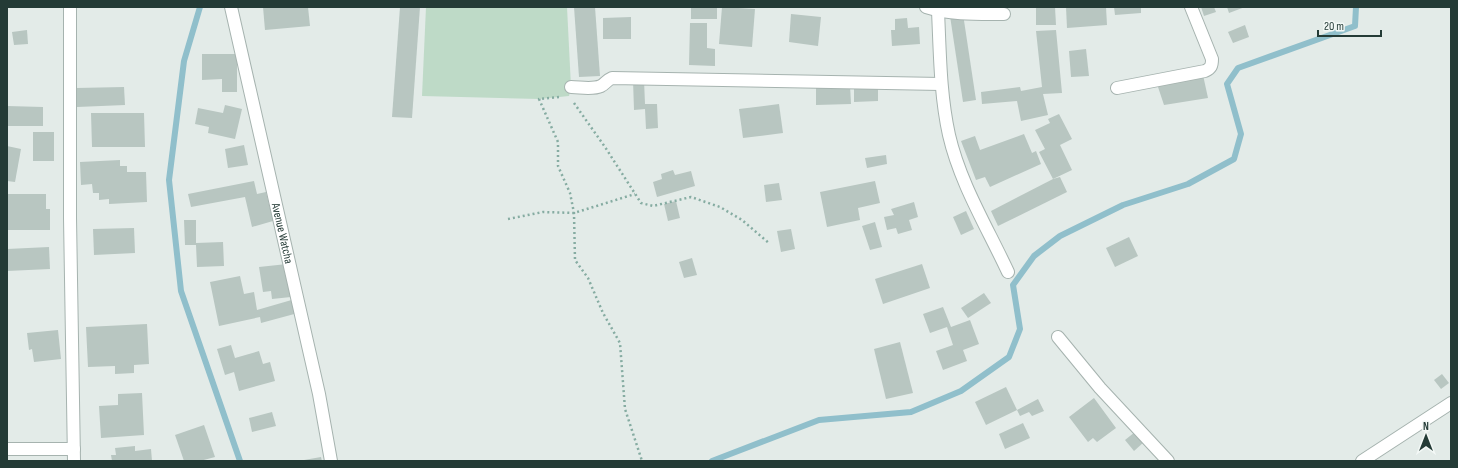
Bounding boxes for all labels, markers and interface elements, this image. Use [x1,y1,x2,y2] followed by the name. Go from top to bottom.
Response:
[1318,12,1381,38] scale bar
[1324,19,1344,34] text: 20 m
[268,201,296,265] street label: Avenue Watcha
[1406,416,1446,456] north arrow
[1423,420,1429,433] text: N

